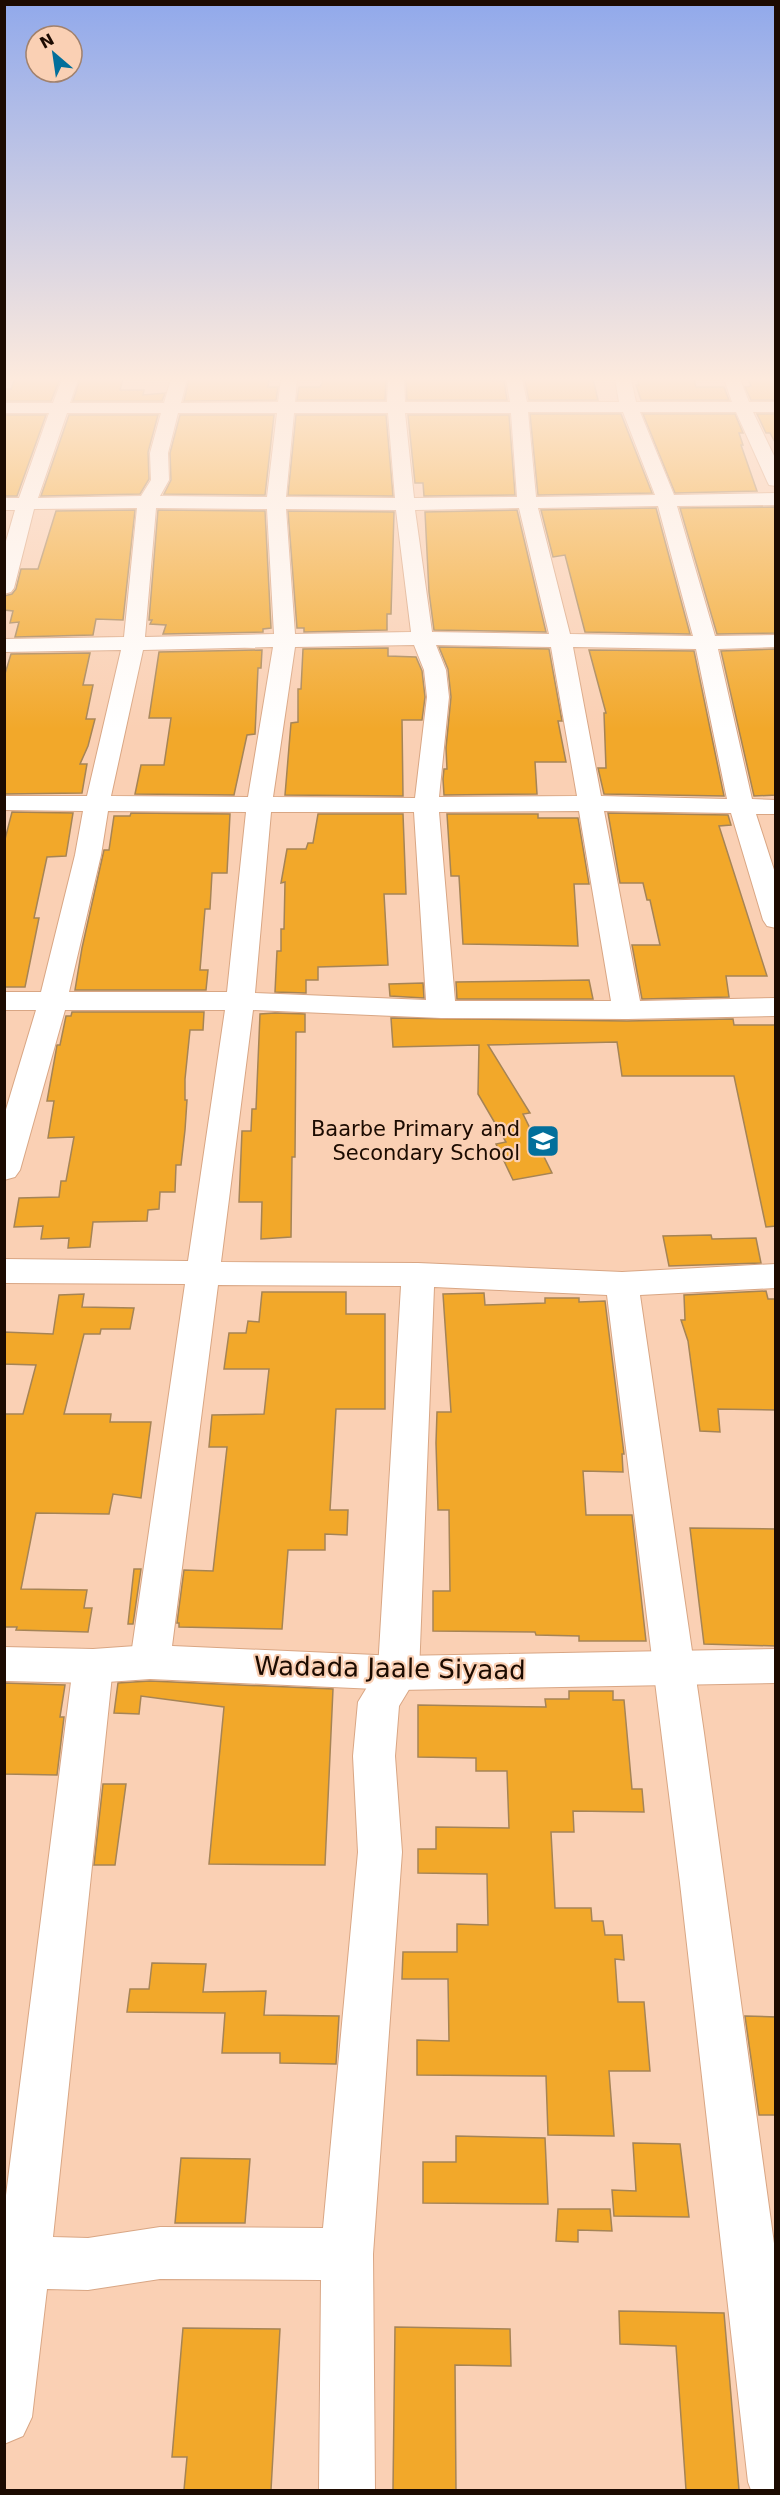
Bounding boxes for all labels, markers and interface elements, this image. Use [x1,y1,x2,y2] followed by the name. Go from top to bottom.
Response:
[24,24,84,84] north arrow
[37,30,57,53] text: N
[311,1117,520,1165] place label: Baarbe Primary and Secondary School
[525,1123,561,1159] school or university icon: Baarbe Primary and Secondary School
[254,1651,526,1685] street label: Wadada Jaale Siyaad

